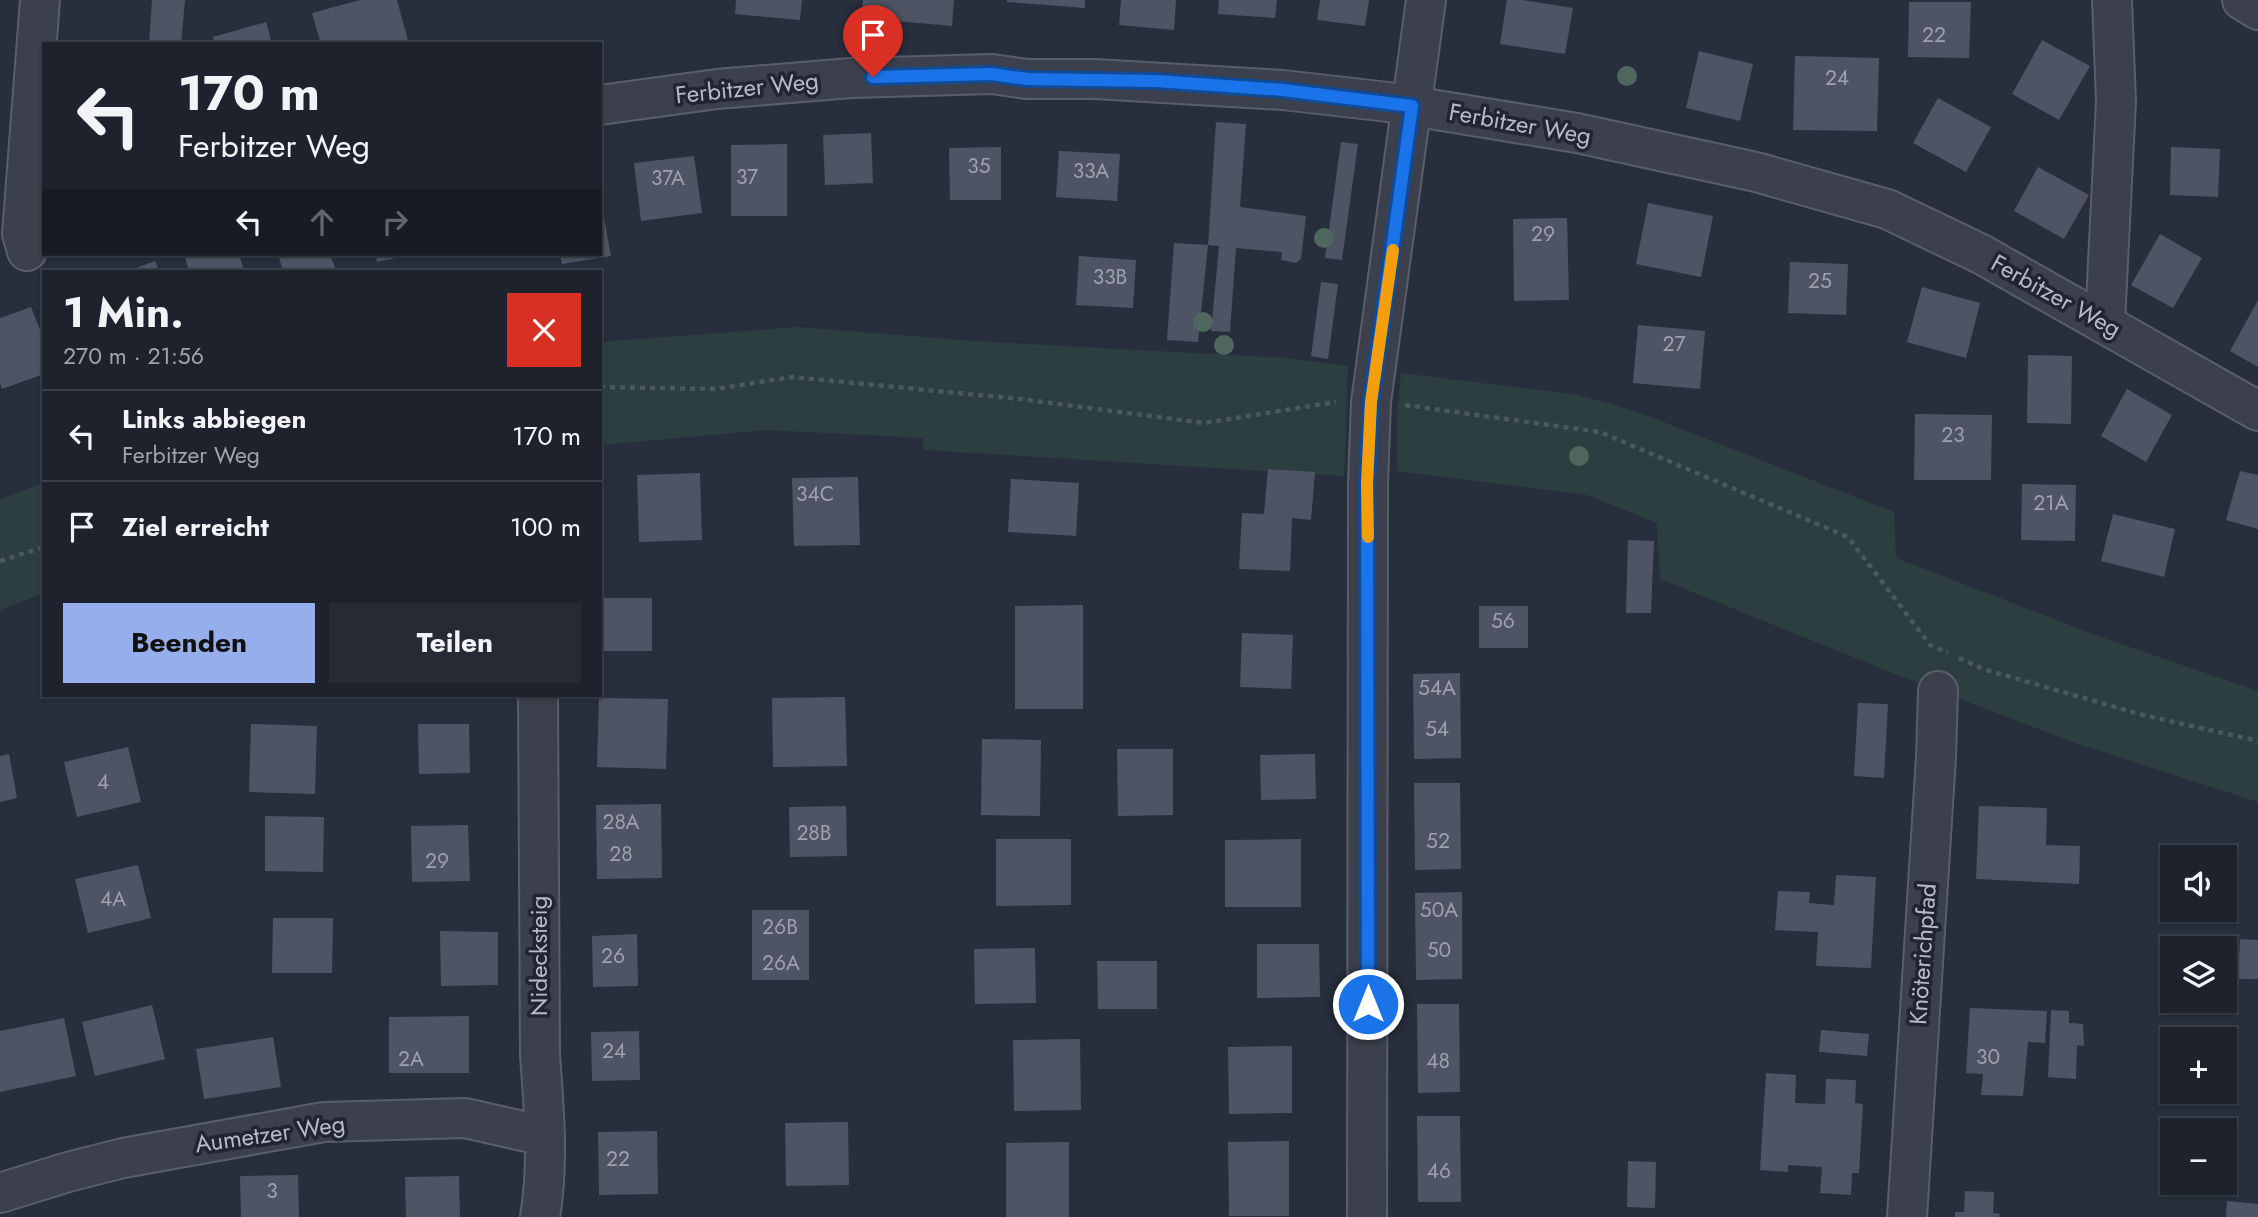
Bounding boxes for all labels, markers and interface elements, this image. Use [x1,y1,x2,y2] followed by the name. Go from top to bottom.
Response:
[843,5,903,77] pin
[854,16,892,54] icon: arrive
[1922,20,1946,50] house number: 22
[178,58,320,128] text: 170 m
[674,63,820,112] street label: Ferbitzer Weg
[1825,63,1849,93] house number: 24
[63,70,154,161] icon: left
[1446,94,1594,153] street label: Ferbitzer Weg
[178,123,370,169] text: Ferbitzer Weg
[967,151,991,181] house number: 35
[1073,156,1109,186] house number: 33A
[736,162,758,192] house number: 37
[651,163,685,193] house number: 37A
[230,203,268,241] icon: left
[303,203,341,241] icon: ahead
[376,203,414,241] icon: right
[1531,219,1555,249] house number: 29
[1985,245,2128,346] street label: Ferbitzer Weg
[1093,262,1127,292] house number: 33B
[1808,266,1832,296] house number: 25
[63,282,184,343] text: 1 Min.
[507,293,581,367] button: close
[1663,329,1685,359] house number: 27
[63,339,204,373] text: 270 m · 21:56
[122,400,306,438] text: Links abbiegen
[63,417,101,455] icon: left
[512,417,581,455] text: 170 m
[1941,420,1965,450] house number: 23
[122,438,260,472] text: Ferbitzer Weg
[796,479,834,509] house number: 34C
[2033,488,2069,518] house number: 21A
[63,508,101,546] icon: arrive
[122,508,269,546] text: Ziel erreicht
[510,508,581,546] text: 100 m
[63,603,315,683] button: Beenden
[329,603,581,683] button: Teilen
[1491,606,1515,636] house number: 56
[1418,673,1456,703] house number: 54A
[1425,714,1449,744] house number: 54
[97,767,109,797] house number: 4
[603,807,640,837] house number: 28A
[796,818,832,848] house number: 28B
[1426,826,1450,856] house number: 52
[609,839,633,869] house number: 28
[2160,845,2237,1195] map controls
[2160,845,2237,922] button: sound
[425,846,449,876] house number: 29
[1900,882,1945,1026] street label: Knöterichpfad
[100,884,126,914] house number: 4A
[1420,895,1458,925] house number: 50A
[521,896,556,1016] street label: Nidecksteig
[762,912,798,942] house number: 26B
[1427,935,1451,965] house number: 50
[2160,936,2237,1013] button: layers
[601,941,625,971] house number: 26
[762,948,800,978] house number: 26A
[1331,967,1405,1041] position arrow
[2160,1027,2237,1104] button: +
[602,1036,626,1066] house number: 24
[1976,1042,2000,1072] house number: 30
[398,1044,424,1074] house number: 2A
[1426,1046,1450,1076] house number: 48
[193,1106,347,1161] street label: Aumetzer Weg
[2160,1118,2237,1195] button: −
[606,1144,630,1174] house number: 22
[1427,1156,1451,1186] house number: 46
[266,1176,278,1206] house number: 3

